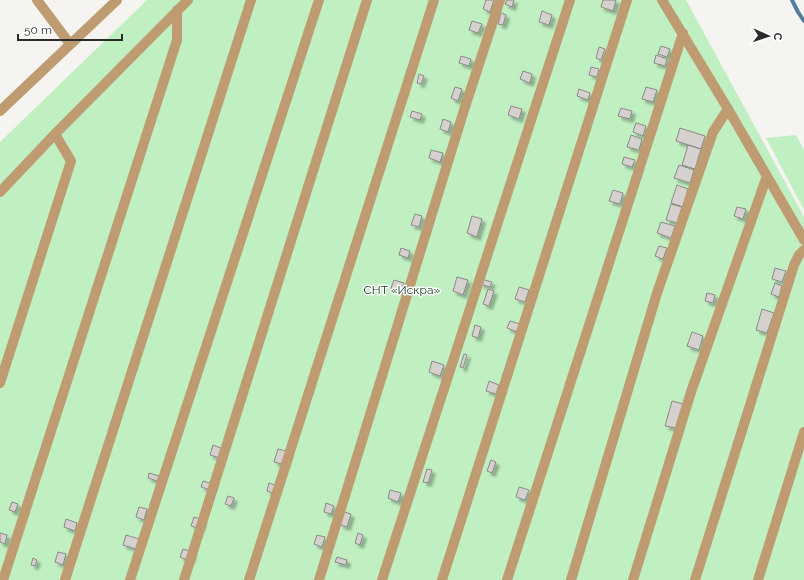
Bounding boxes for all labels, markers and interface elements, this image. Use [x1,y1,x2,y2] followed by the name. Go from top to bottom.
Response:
[18,16,122,42] scale bar
[748,16,788,56] north arrow
[24,23,52,37] text: 50 m
[771,32,784,41] text: С
[364,283,441,297] park label: СНТ «Искра»

